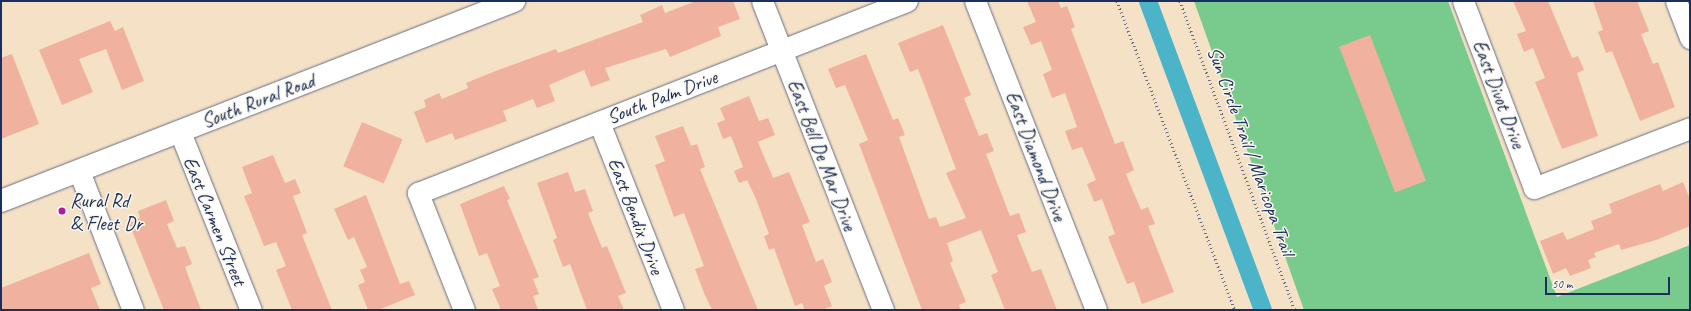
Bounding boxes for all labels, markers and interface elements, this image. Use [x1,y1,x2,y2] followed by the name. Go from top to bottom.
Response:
[1467,36,1531,152] street label: East Divot Drive
[1202,44,1300,258] street label: Sun Circle Trail / Maricopa Trail
[603,65,721,129] street label: South Palm Drive
[198,68,318,134] street label: South Rural Road
[782,76,862,234] street label: East Bell De Mar Drive
[1000,88,1072,224] street label: East Diamond Drive
[178,152,252,290] street label: East Carmen Street
[603,154,669,278] street label: East Bendix Drive
[70,188,142,235] place label: Rural Rd & Fleet Dr
[57,206,67,216] marker: Rural Rd & Fleet Dr
[1547,269,1672,295] scale bar
[1552,276,1572,292] text: 50 m

